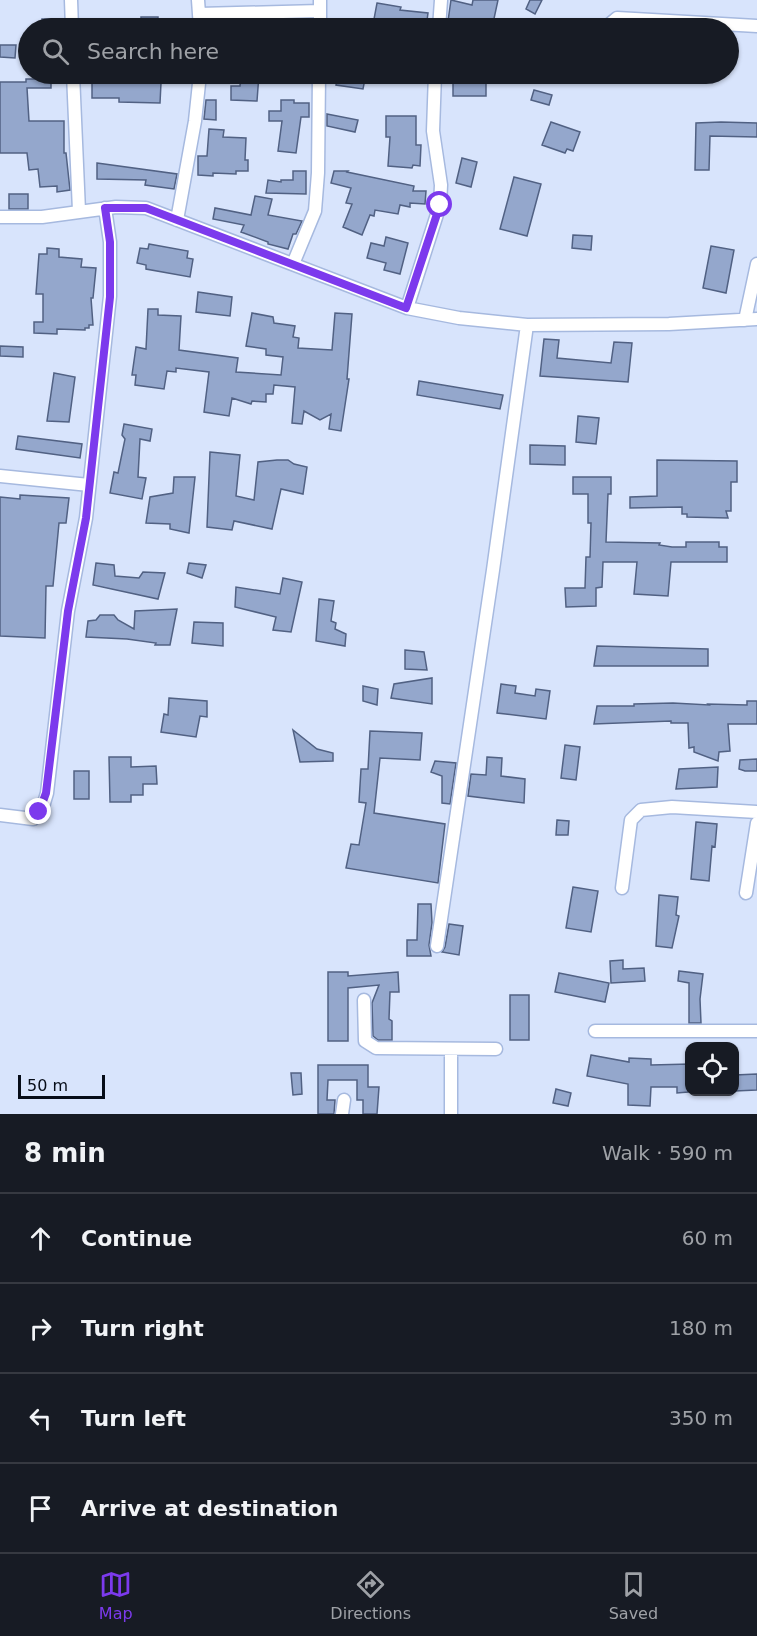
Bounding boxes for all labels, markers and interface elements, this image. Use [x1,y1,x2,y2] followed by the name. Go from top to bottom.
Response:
[18,18,739,84] search box
[39,35,72,68] icon: search
[87,39,219,64] text: Search here
[426,191,452,217] route start
[25,798,51,824] route end
[685,1042,739,1096] map controls
[685,1042,739,1096] button: locate
[18,1072,105,1100] scale bar
[27,1076,68,1095] text: 50 m
[24,1138,106,1168] text: 8 min
[602,1141,733,1165] text: Walk · 590 m
[24,1222,57,1255] icon: ahead
[81,1226,192,1251] text: Continue
[682,1226,733,1250] text: 60 m
[24,1312,57,1345] icon: right
[81,1316,204,1341] text: Turn right
[669,1316,733,1340] text: 180 m
[24,1402,57,1435] icon: left
[81,1406,186,1431] text: Turn left
[669,1406,733,1430] text: 350 m
[24,1492,57,1525] icon: arrive
[81,1496,338,1521] text: Arrive at destination
[99,1568,133,1623] tab: Map
[330,1568,411,1623] tab: Directions
[609,1568,658,1623] tab: Saved

